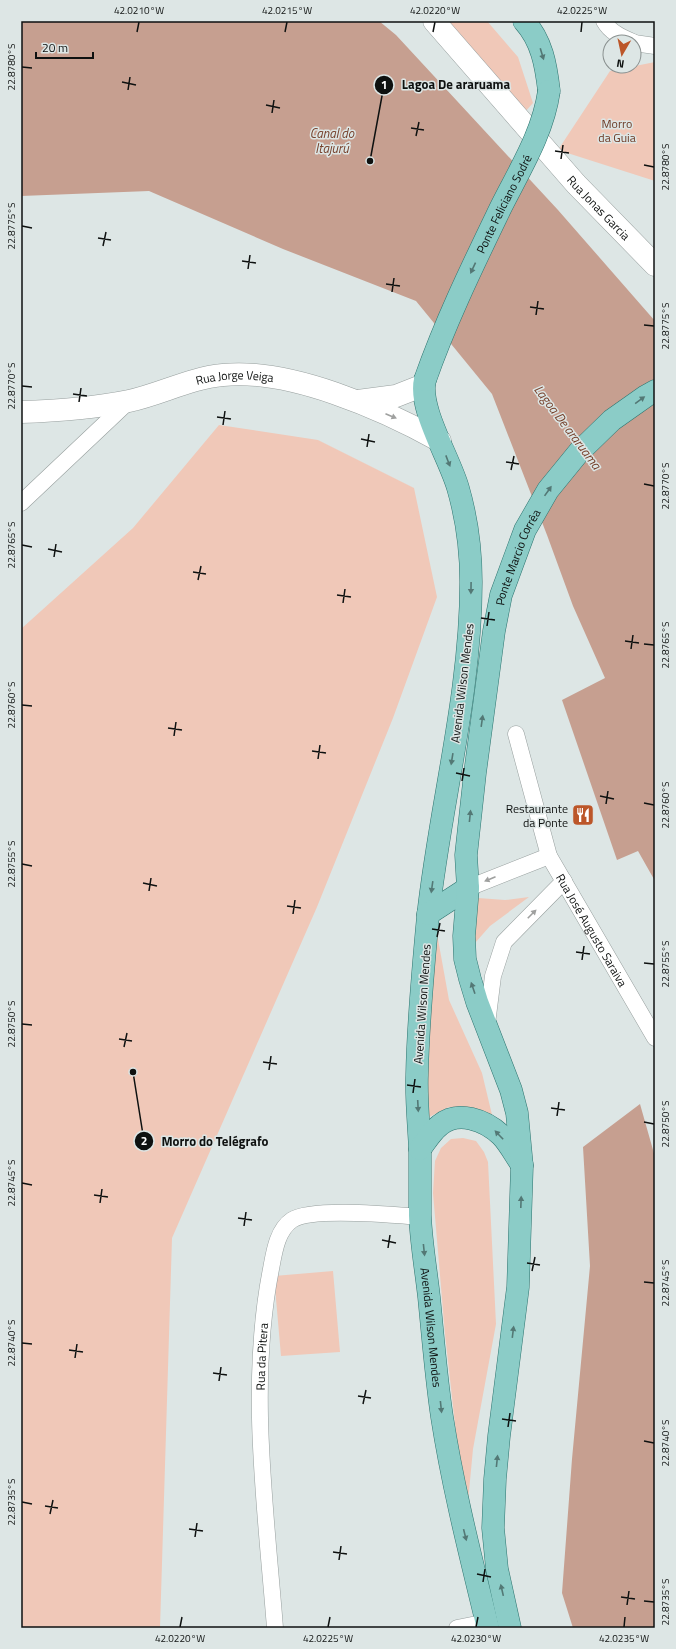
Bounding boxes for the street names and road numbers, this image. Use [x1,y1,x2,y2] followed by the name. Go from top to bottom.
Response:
[471,151,536,257] street label: Ponte Feliciano Sodré
[563,171,635,244] street label: Rua Jonas Garcia
[193,365,275,389] street label: Rua Jorge Veiga
[490,505,545,607] street label: Ponte Marcio Corrêa
[445,622,479,744] street label: Avenida Wilson Mendes
[552,870,633,990] street label: Rua José Augusto Saraiva
[408,943,436,1065] street label: Avenida Wilson Mendes
[416,1266,448,1389] street label: Avenida Wilson Mendes
[250,1322,273,1390] street label: Rua da Pitera

